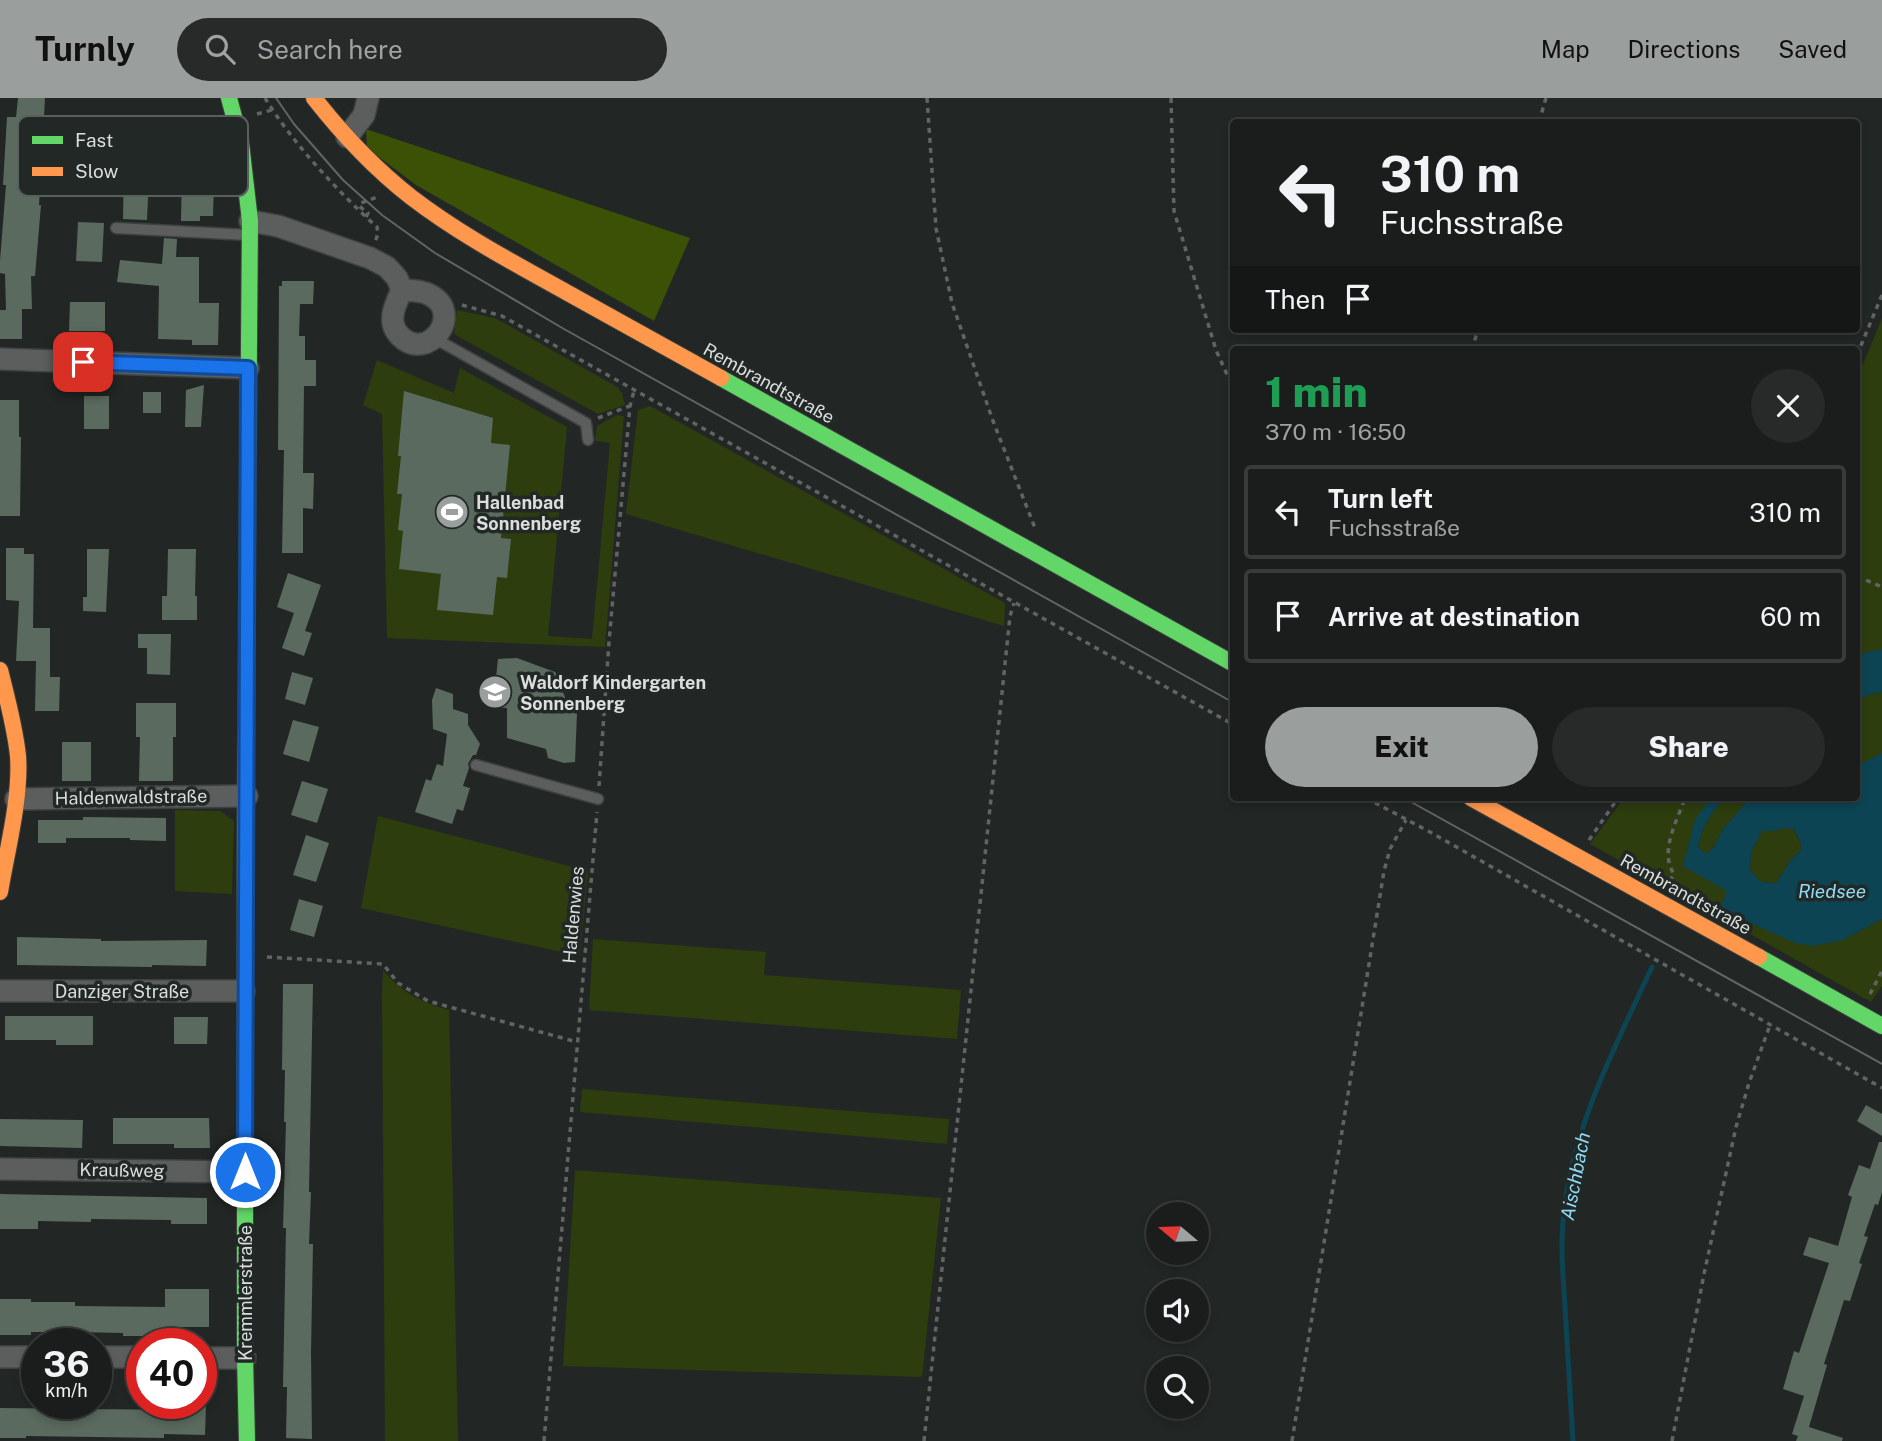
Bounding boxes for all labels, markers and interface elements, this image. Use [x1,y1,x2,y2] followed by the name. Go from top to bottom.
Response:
[177,18,667,81] search box
[35,30,135,68] text: Turnly
[201,30,239,68] icon: search
[257,34,403,65] text: Search here
[1541,35,1590,63] text: Map
[1628,35,1740,63] text: Directions
[1778,35,1847,63] text: Saved
[18,116,248,196] legend
[75,129,113,151] text: Fast
[1380,145,1520,203] text: 310 m
[1265,147,1356,238] icon: left
[75,160,119,182] text: Slow
[1380,204,1564,241] text: Fuchsstraße
[1339,280,1377,318] icon: arrive
[1265,284,1325,315] text: Then
[53,332,113,392] pin
[700,338,838,428] street label: Rembrandtstraße
[64,343,102,381] icon: arrive
[1265,367,1368,416] text: 1 min
[1751,369,1825,443] button: close
[1265,418,1406,445] text: 370 m · 16:50
[1328,483,1433,514] text: Turn left
[476,492,581,534] place label: Hallenbad Sonnenberg
[433,493,471,531] sports icon: Hallenbad Sonnenberg
[1269,493,1307,531] icon: left
[1749,497,1821,528] text: 310 m
[1328,514,1460,541] text: Fuchsstraße
[1269,597,1307,635] icon: arrive
[1328,601,1580,632] text: Arrive at destination
[1760,601,1821,632] text: 60 m
[520,672,706,714] place label: Waldorf Kindergarten Sonnenberg
[476,673,514,711] school or university icon: Waldorf Kindergarten Sonnenberg
[1265,707,1538,787] button: Exit
[1552,707,1825,787] button: Share
[55,785,207,809] street label: Haldenwaldstraße
[1617,849,1755,939] street label: Rembrandtstraße
[558,866,588,964] street label: Haldenwies
[1798,880,1866,902] water label: Riedsee
[55,981,189,1002] street label: Danziger Straße
[1556,1130,1594,1222] water label: Aischbach
[208,1135,282,1209] position arrow
[79,1159,165,1181] street label: Kraußweg
[1146,1202,1209,1265] north arrow
[1146,1202,1209,1419] map controls
[235,1225,256,1361] street label: Kremmlerstraße
[1146,1279,1209,1342] button: sound
[126,1328,217,1419] speed limit sign: 40
[43,1344,90,1385] text: 36
[1146,1356,1209,1419] button: search
[45,1380,88,1401] text: km/h

